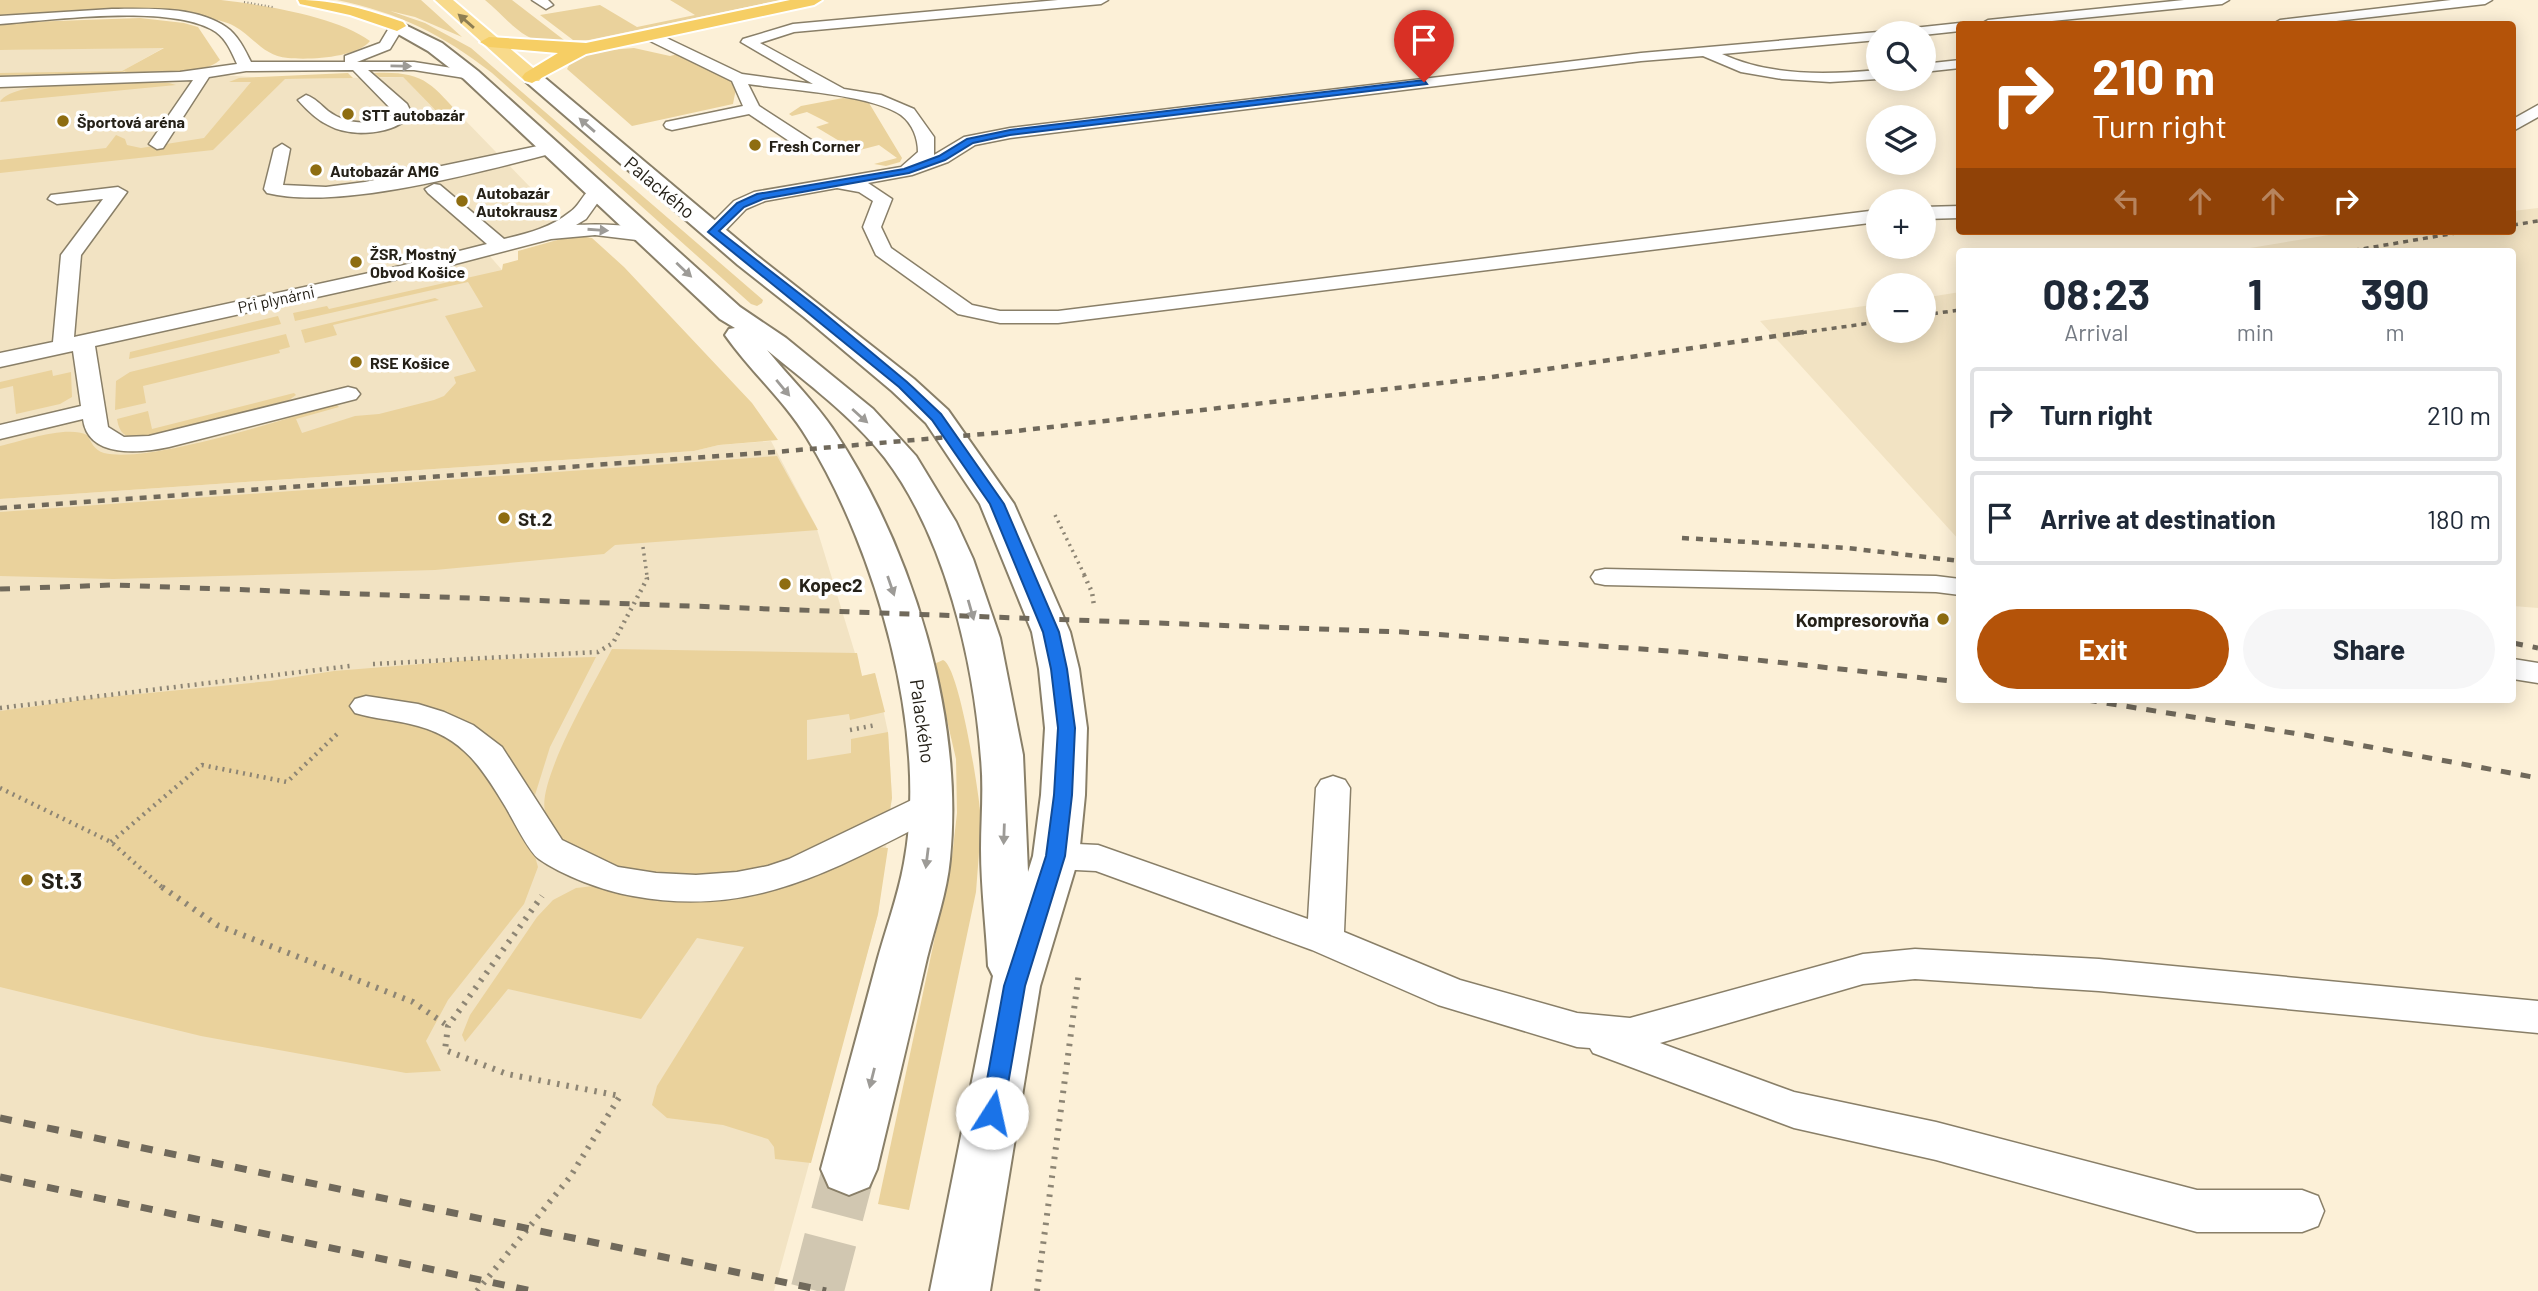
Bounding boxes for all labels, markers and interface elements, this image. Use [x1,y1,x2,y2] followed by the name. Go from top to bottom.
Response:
[1394,10,1454,82] pin
[457,13,475,29] one-way arrow
[1405,21,1443,59] icon: arrive
[1866,21,1936,343] map controls
[1866,21,1936,91] button: search
[2092,46,2215,105] text: 210 m
[1977,49,2068,140] icon: right
[391,60,413,72] one-way arrow
[362,105,465,124] place label: STT autobazár
[1866,105,1936,175] button: layers
[340,106,356,122] marker: STT autobazár
[2092,106,2227,144] text: Turn right
[77,112,185,131] place label: Športová aréna
[55,113,71,129] marker: Športová aréna
[579,118,596,133] one-way arrow
[769,136,860,155] place label: Fresh Corner
[747,137,763,153] marker: Fresh Corner
[620,151,700,223] street label: Palackého
[330,161,439,180] place label: Autobazár AMG
[308,162,324,178] marker: Autobazár AMG
[2108,182,2146,220] icon: left
[2181,182,2219,220] icon: ahead
[2254,182,2292,220] icon: ahead
[2327,182,2365,220] icon: right
[476,183,557,220] place label: Autobazár Autokrausz
[1866,189,1936,259] button: +
[454,193,470,209] marker: Autobazár Autokrausz
[587,224,609,235] one-way arrow
[370,244,466,281] place label: ŽSR, Mostný Obvod Košice
[348,254,364,270] marker: ŽSR, Mostný Obvod Košice
[675,262,692,278] one-way arrow
[2043,268,2150,318] text: 08:23
[2248,268,2263,318] text: 1
[2361,268,2429,318] text: 390
[1866,273,1936,343] button: −
[236,282,316,316] street label: Pri plynárni
[2064,318,2128,346] text: Arrival
[2237,318,2274,346] text: min
[2385,318,2404,346] text: m
[370,353,450,372] place label: RSE Košice
[348,354,364,370] marker: RSE Košice
[776,378,791,396] one-way arrow
[1981,395,2019,433] icon: right
[2040,399,2153,430] text: Turn right
[2427,399,2491,430] text: 210 m
[851,407,868,423] one-way arrow
[1981,499,2019,537] icon: arrive
[2040,503,2276,534] text: Arrive at destination
[2427,503,2491,534] text: 180 m
[518,507,552,530] place label: St.2
[496,510,512,526] marker: St.2
[799,573,863,596] place label: Kopec2
[777,576,793,592] marker: Kopec2
[886,576,897,597] one-way arrow
[967,600,977,621] one-way arrow
[1796,608,1929,631] place label: Kompresorovňa
[1977,609,2229,689] button: Exit
[2243,609,2495,689] button: Share
[1935,611,1951,627] marker: Kompresorovňa
[906,678,940,764] street label: Palackého
[999,823,1010,845] one-way arrow
[922,847,933,869] one-way arrow
[41,866,82,894] place label: St.3
[19,872,35,888] marker: St.3
[866,1067,877,1089] one-way arrow
[955,1076,1029,1150] position arrow

